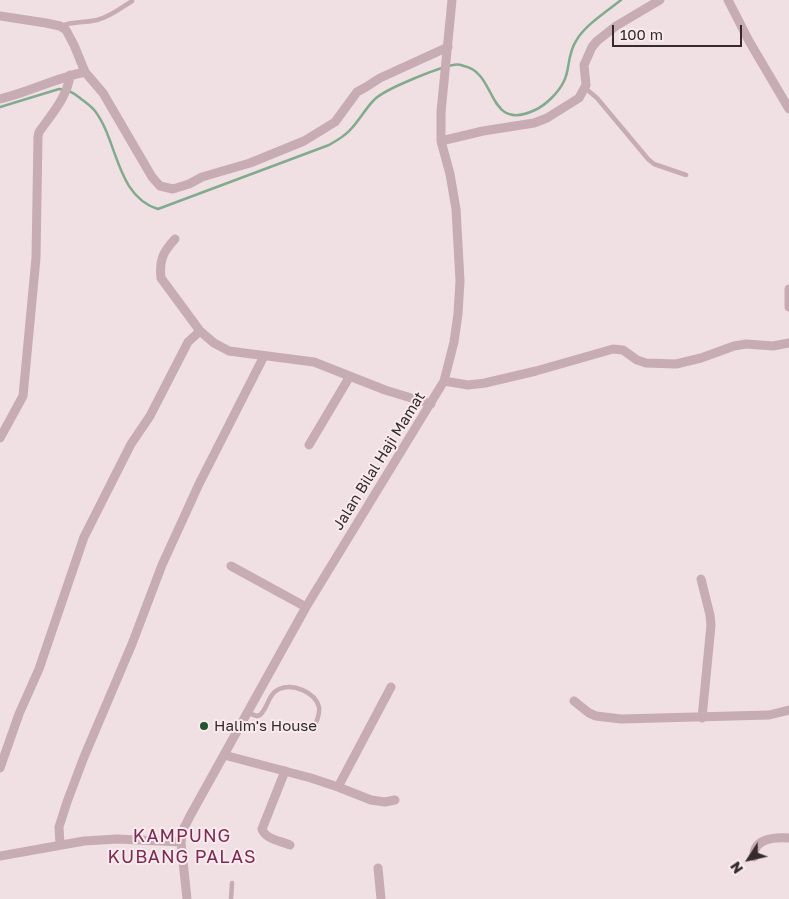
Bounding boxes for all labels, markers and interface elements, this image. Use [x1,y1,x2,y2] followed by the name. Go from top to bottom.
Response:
[614,15,744,47] scale bar
[620,25,663,43] text: 100 m
[329,389,429,533] street label: Jalan Bilal Haji Mamat
[214,717,317,735] place label: Halim's House
[198,720,210,732] marker: Halim's House
[106,825,258,868] district label: KAMPUNG KUBANG PALAS
[724,834,774,884] north arrow
[726,859,746,877] text: N

